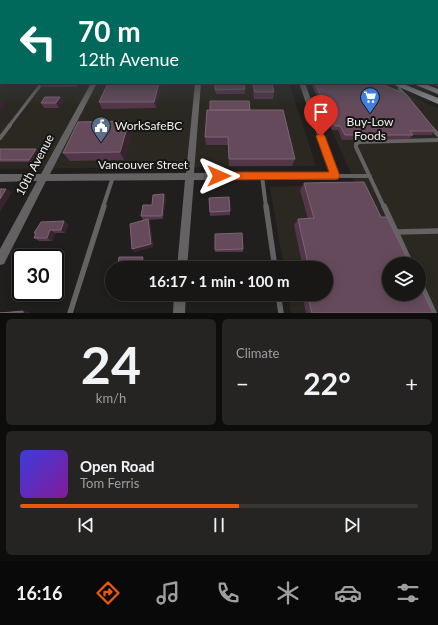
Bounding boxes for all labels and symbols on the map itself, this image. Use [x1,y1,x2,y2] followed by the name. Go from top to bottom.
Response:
[359,86,381,114] supermarket icon: Buy-Low Foods
[304,95,338,136] pin
[347,114,394,143] place label: Buy-Low Foods
[90,115,112,143] public building icon: WorkSafeBC
[115,118,182,133] place label: WorkSafeBC
[12,132,57,198] street label: 10th Avenue
[198,155,240,197] position arrow
[98,157,189,172] street label: Vancouver Street
[12,249,64,301] speed limit sign: 30

